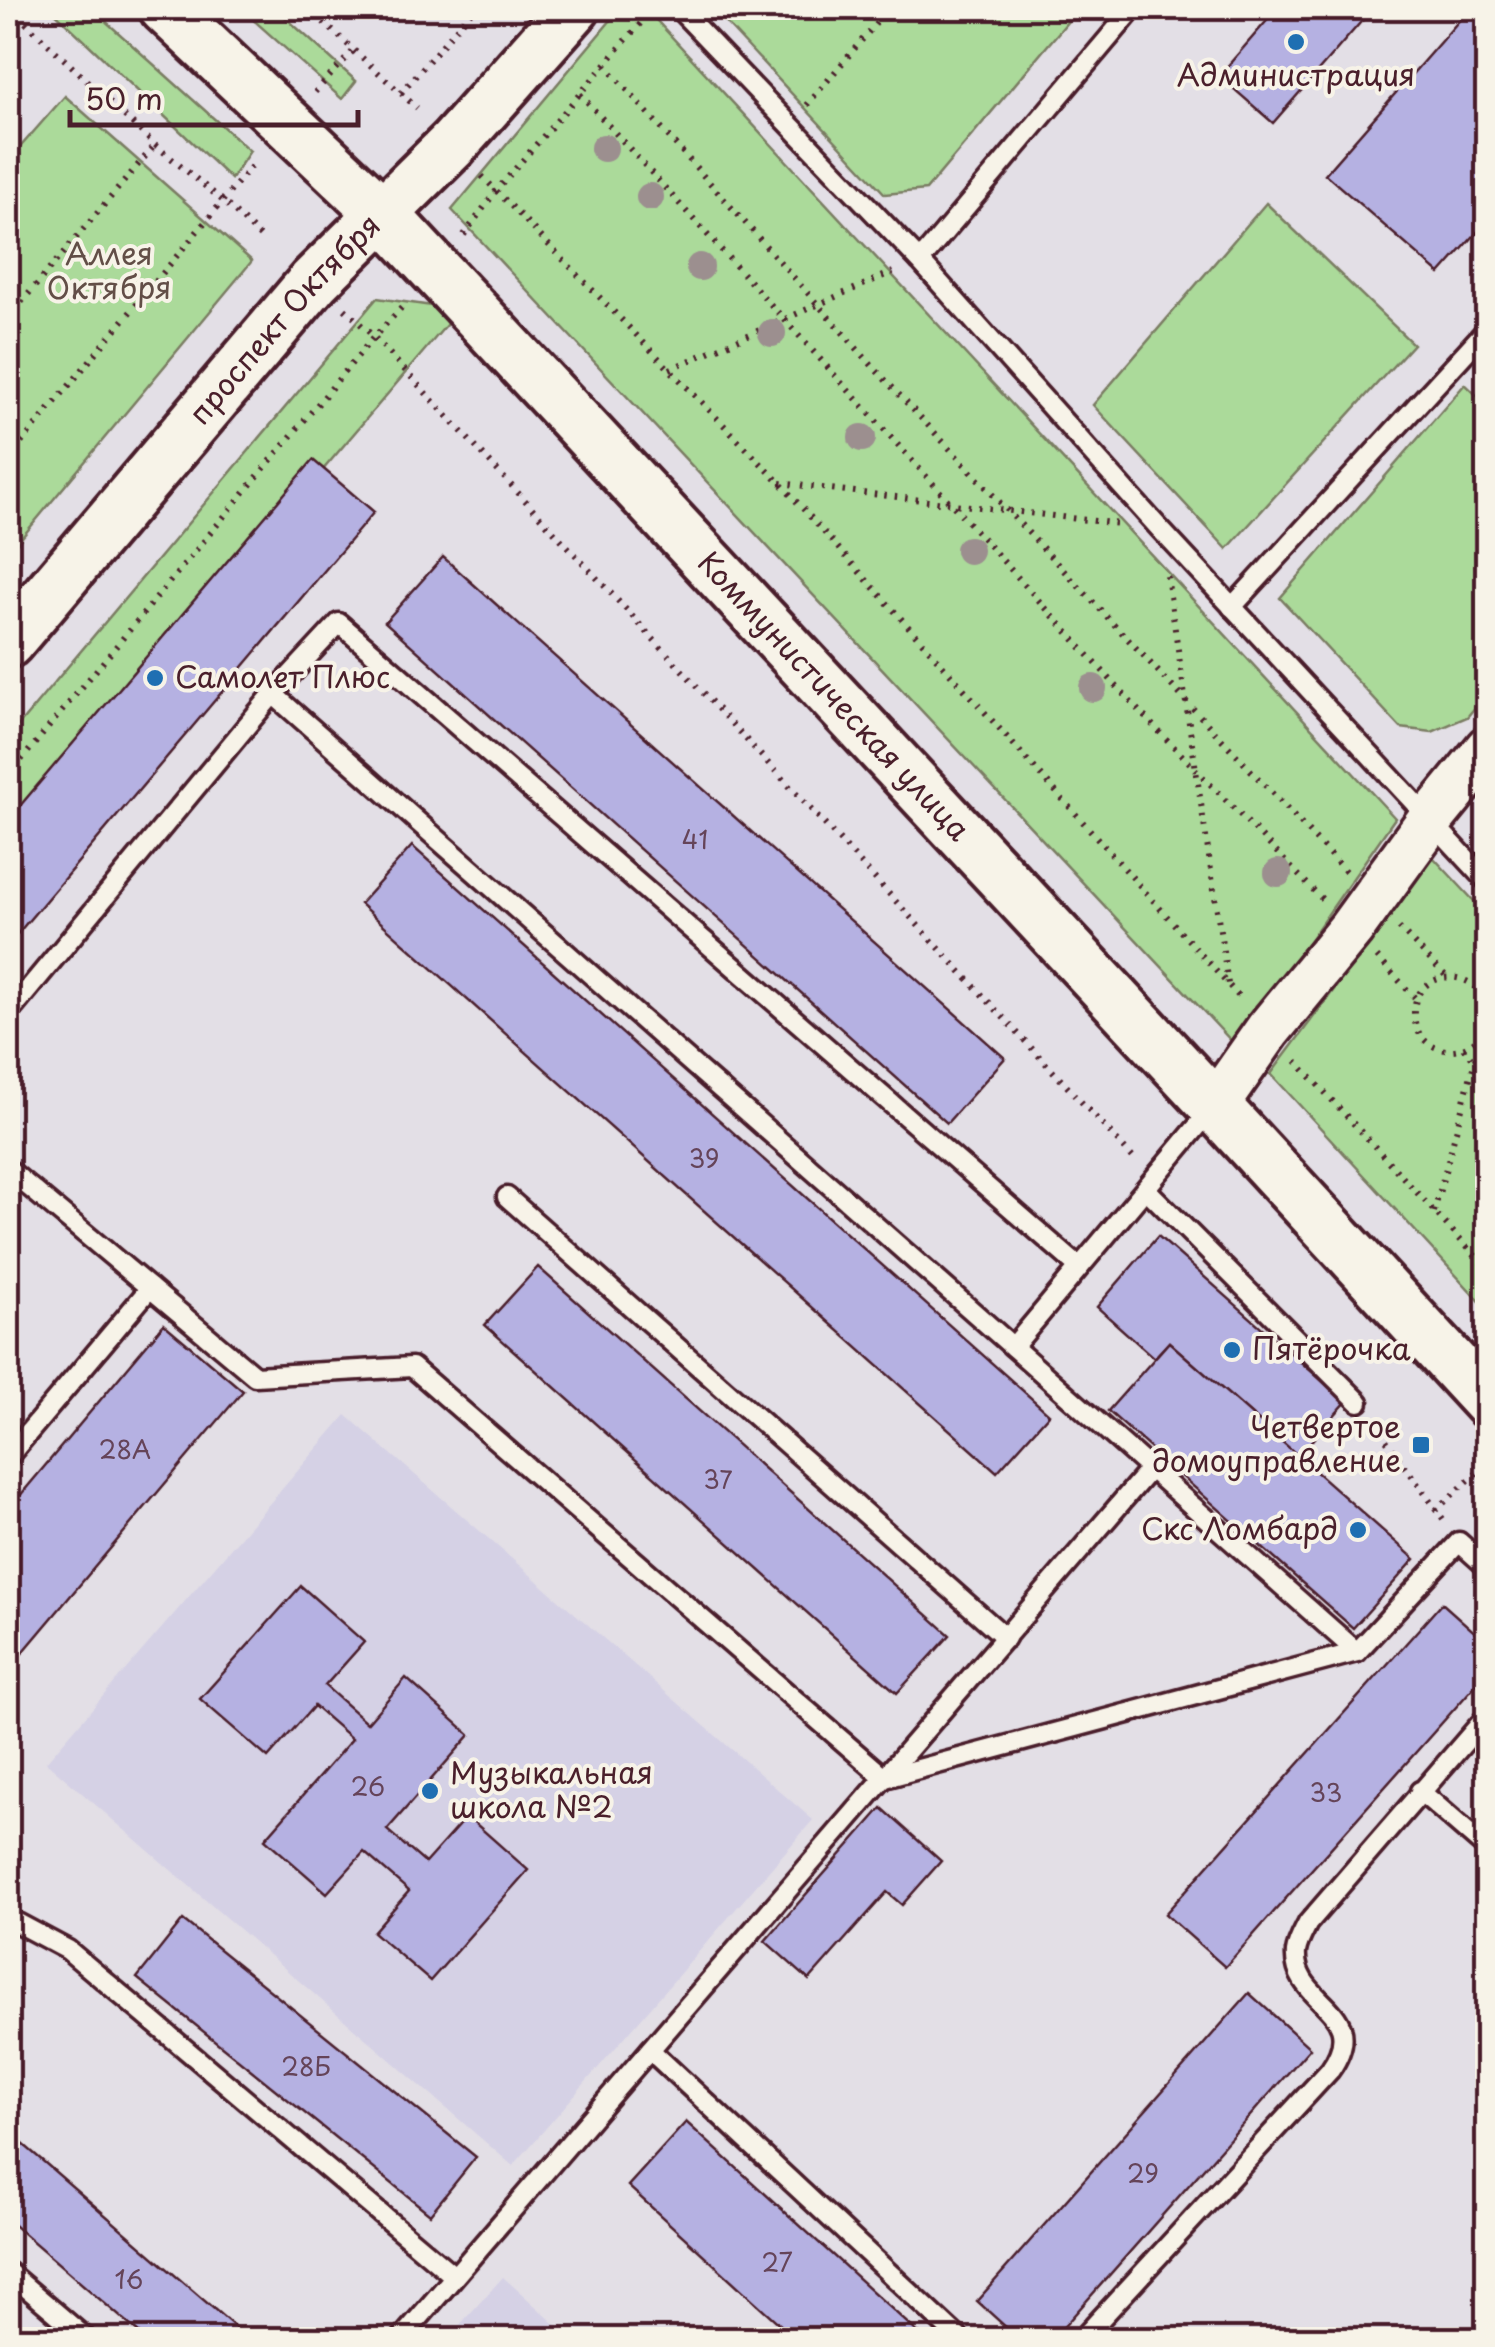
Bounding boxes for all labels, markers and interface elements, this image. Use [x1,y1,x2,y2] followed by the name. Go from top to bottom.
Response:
[1285,31,1307,53] marker: Администрация
[1177,51,1415,96] place label: Администрация
[70,65,358,127] scale bar
[85,75,163,120] text: 50 m
[177,203,390,433] street label: проспект Октября
[47,230,171,309] park label: Аллея Октября
[688,540,982,850] street label: Коммунистическая улица
[175,653,390,698] place label: Самолет Плюс
[144,667,166,689] marker: Самолет Плюс
[682,820,708,858] house number: 41
[689,1139,719,1177] house number: 39
[1252,1325,1411,1370] place label: Пятёрочка
[1221,1339,1243,1361] marker: Пятёрочка
[1152,1403,1401,1482] place label: Четвертое домоуправление
[99,1430,151,1468] house number: 28А
[1410,1434,1432,1456] marker: Четвертое домоуправление
[703,1460,733,1498] house number: 37
[1141,1505,1338,1550] place label: Скс Ломбард
[1347,1519,1369,1541] marker: Скс Ломбард
[450,1749,653,1828] place label: Музыкальная школа №2
[351,1767,385,1805] house number: 26
[1310,1773,1342,1811] house number: 33
[419,1780,441,1802] marker: Музыкальная школа №2
[281,2047,331,2085] house number: 28Б
[1127,2154,1159,2192] house number: 29
[761,2243,793,2281] house number: 27
[115,2260,143,2298] house number: 16

